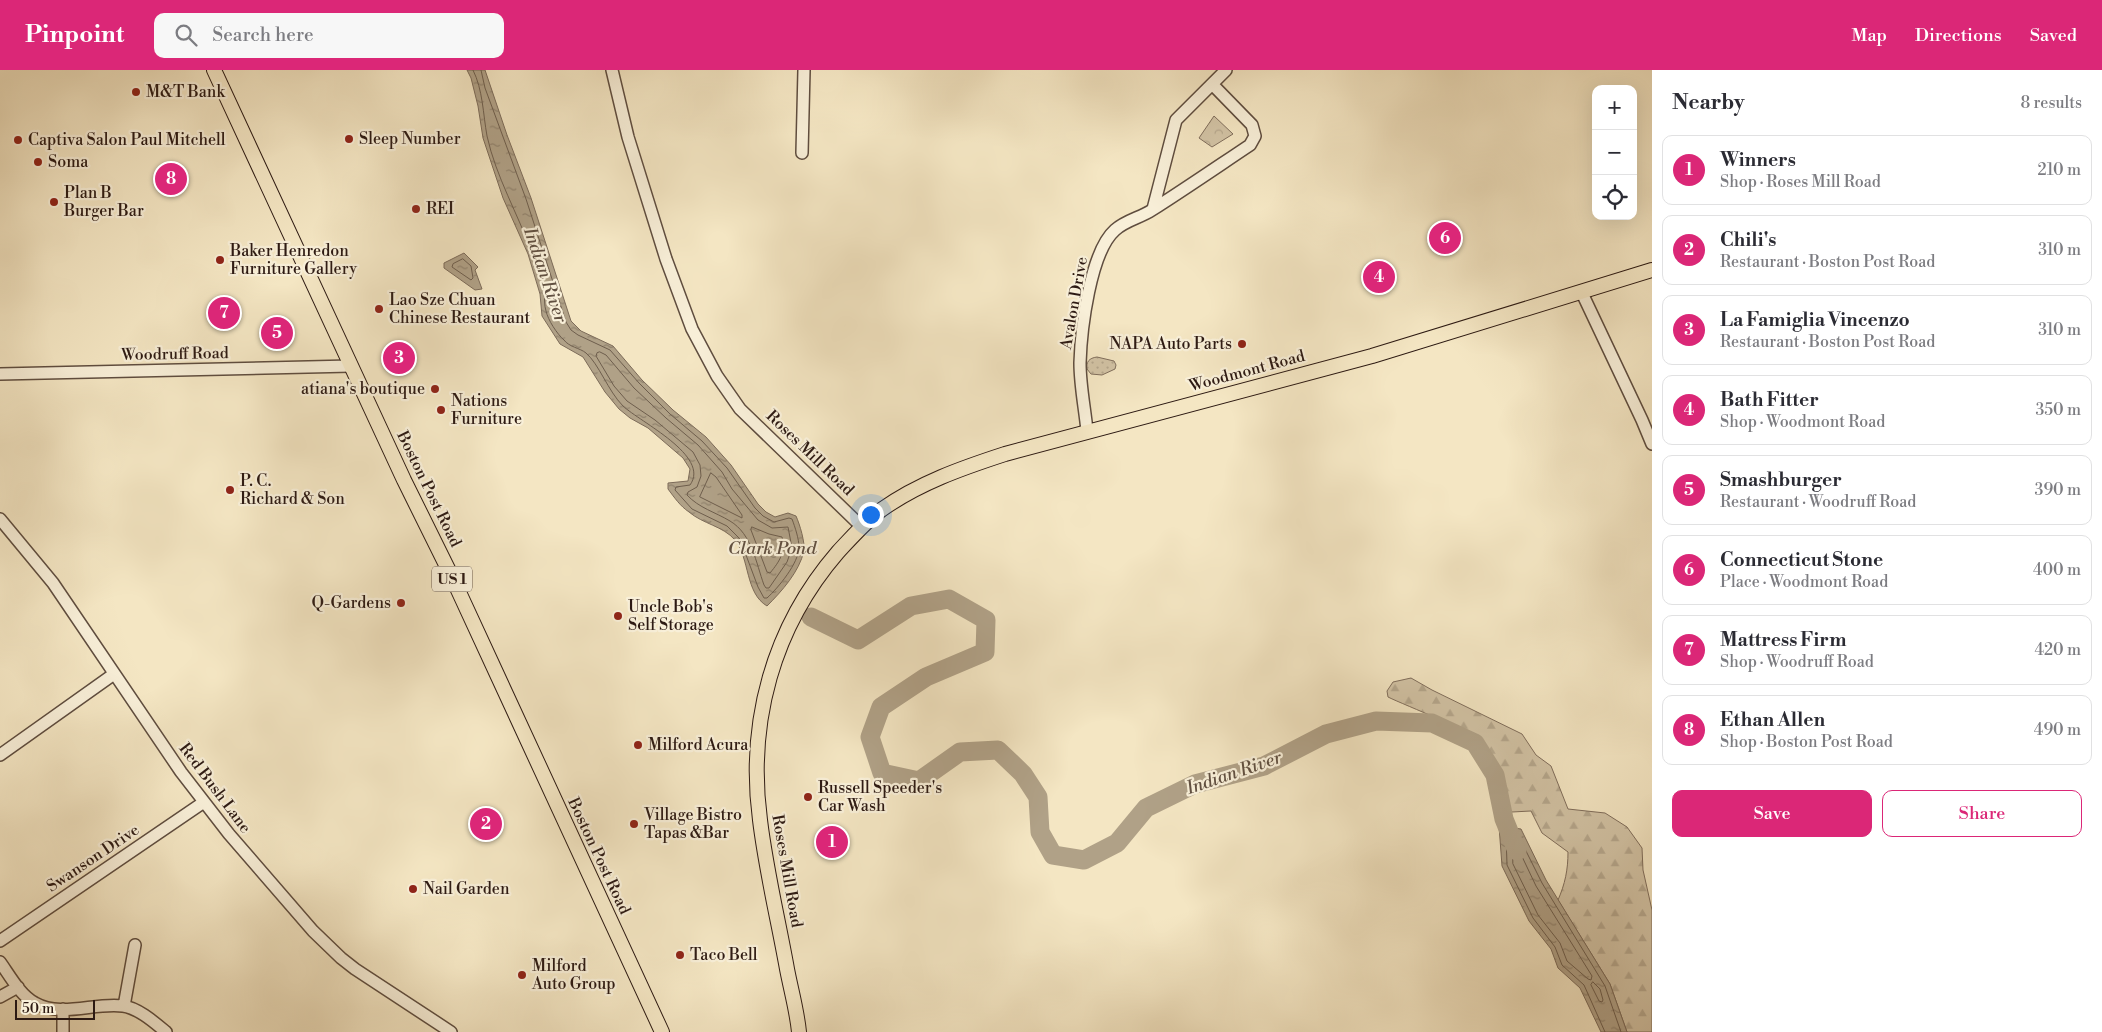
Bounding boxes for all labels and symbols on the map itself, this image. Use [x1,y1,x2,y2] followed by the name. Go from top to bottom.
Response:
[146,82,226,102] place label: M&T Bank
[130,86,142,98] marker: M&T Bank
[359,129,461,149] place label: Sleep Number
[28,130,226,150] place label: Captiva Salon Paul Mitchell
[343,133,355,145] marker: Sleep Number
[12,134,24,146] marker: Captiva Salon Paul Mitchell
[48,152,89,172] place label: Soma
[32,156,44,168] marker: Soma
[155,160,187,198] pin: 8
[63,183,144,221] place label: Plan B Burger Bar
[48,196,60,208] marker: Plan B Burger Bar
[426,199,454,219] place label: REI
[410,203,422,215] marker: REI
[1429,219,1461,257] pin: 6
[518,223,572,326] water label: Indian River
[229,241,357,279] place label: Baker Henredon Furniture Gallery
[214,254,226,266] marker: Baker Henredon Furniture Gallery
[1056,255,1092,352] street label: Avalon Drive
[1363,258,1395,296] pin: 4
[389,290,531,328] place label: Lao Sze Chuan Chinese Restaurant
[208,294,240,332] pin: 7
[373,303,385,315] marker: Lao Sze Chuan Chinese Restaurant
[261,314,293,352] pin: 5
[1109,334,1232,354] place label: NAPA Auto Parts
[1236,338,1248,350] marker: NAPA Auto Parts
[383,339,415,377] pin: 3
[120,343,229,365] street label: Woodruff Road
[1186,346,1307,396] street label: Woodmont Road
[301,379,425,399] place label: atiana's boutique
[429,383,441,395] marker: atiana's boutique
[451,391,522,429] place label: Nations Furniture
[435,404,447,416] marker: Nations Furniture
[762,406,858,500] street label: Roses Mill Road
[392,427,466,550] street label: Boston Post Road
[240,471,345,509] place label: P. C. Richard & Son
[224,484,236,496] marker: P. C. Richard & Son
[858,502,884,528] your location
[728,537,817,560] water label: Clark Pond
[432,566,472,592] road number: US 1
[311,593,391,613] place label: Q-Gardens
[395,597,407,609] marker: Q-Gardens
[628,597,714,635] place label: Uncle Bob's Self Storage
[612,610,624,622] marker: Uncle Bob's Self Storage
[648,735,749,755] place label: Milford Acura
[175,739,255,837] street label: Red Bush Lane
[632,739,644,751] marker: Milford Acura
[1182,746,1285,800] water label: Indian River
[818,778,942,816] place label: Russell Speeder's Car Wash
[802,791,814,803] marker: Russell Speeder's Car Wash
[563,793,635,918] street label: Boston Post Road
[470,805,502,843] pin: 2
[643,805,742,843] place label: Village Bistro Tapas &Bar
[767,813,807,929] street label: Roses Mill Road
[628,818,640,830] marker: Village Bistro Tapas &Bar
[43,820,143,896] street label: Swanson Drive
[816,823,848,861] pin: 1
[423,879,510,899] place label: Nail Garden
[407,883,419,895] marker: Nail Garden
[690,945,758,965] place label: Taco Bell
[674,949,686,961] marker: Taco Bell
[531,956,616,994] place label: Milford Auto Group
[516,969,528,981] marker: Milford Auto Group
[15,997,95,1020] scale bar

